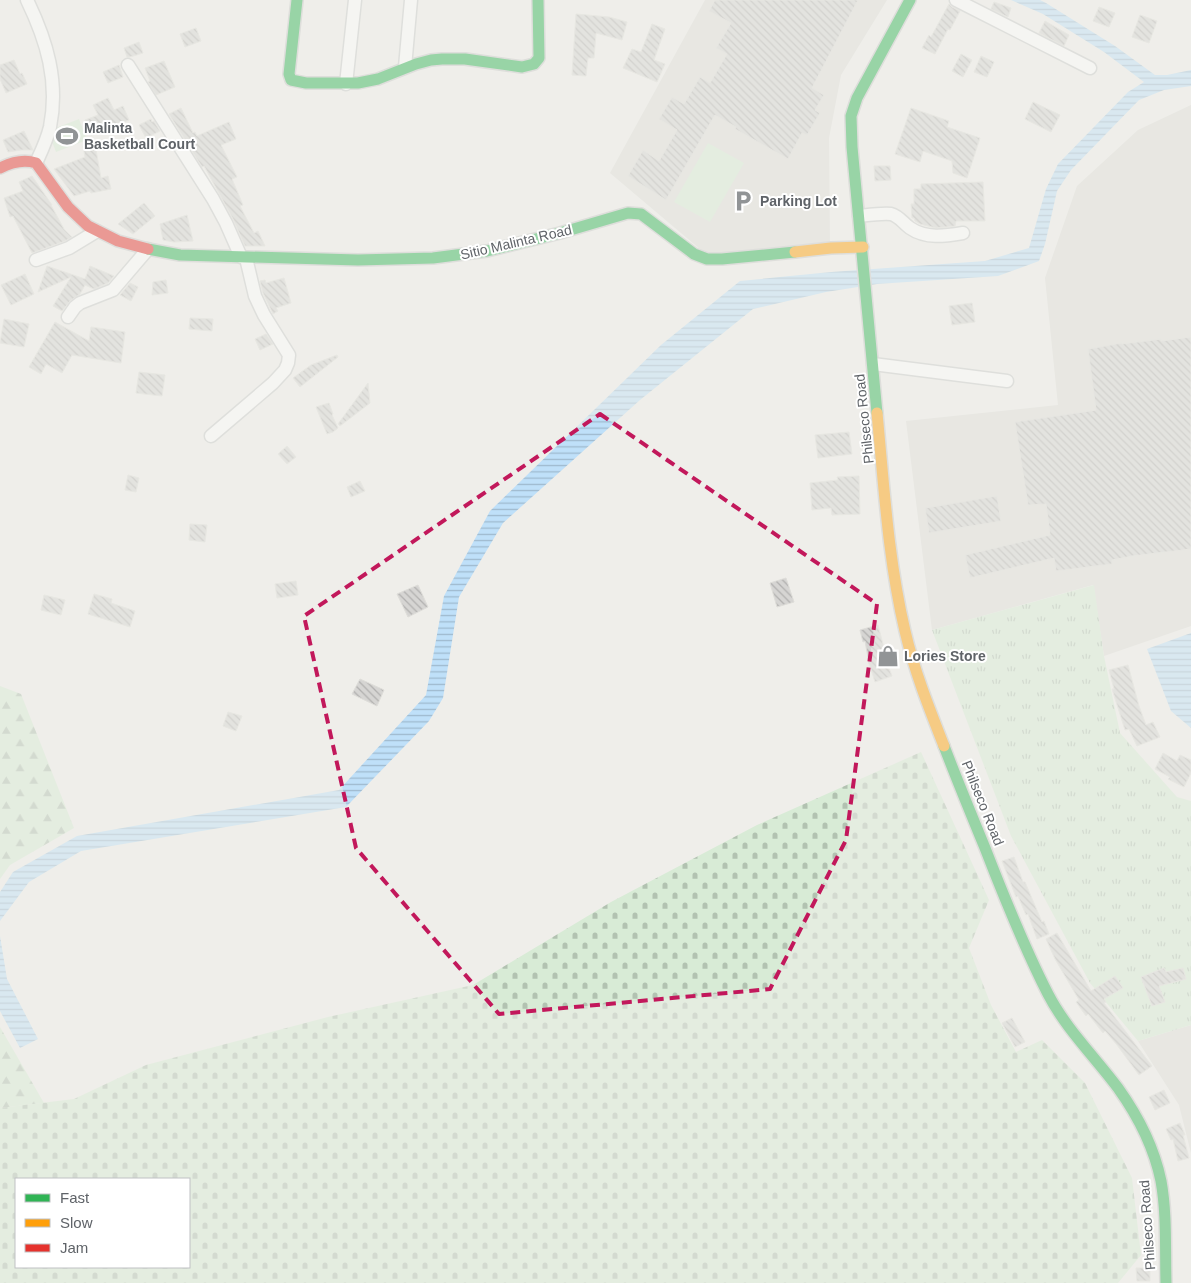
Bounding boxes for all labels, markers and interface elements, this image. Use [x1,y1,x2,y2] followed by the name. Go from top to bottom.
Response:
[84,120,196,152] place label: Malinta Basketball Court
[54,123,80,149] sports icon: Malinta Basketball Court
[730,188,756,214] parking icon: Parking Lot
[760,193,837,209] place label: Parking Lot
[459,221,573,263] street label: Sitio Malinta Road
[851,373,877,465] street label: Philseco Road
[875,643,901,669] shop icon: Lories Store
[904,648,986,664] place label: Lories Store
[959,758,1007,848] street label: Philseco Road
[15,1178,190,1268] legend
[1136,1179,1158,1271] street label: Philseco Road
[60,1189,90,1206] text: Fast
[60,1214,93,1231] text: Slow
[60,1239,88,1256] text: Jam

